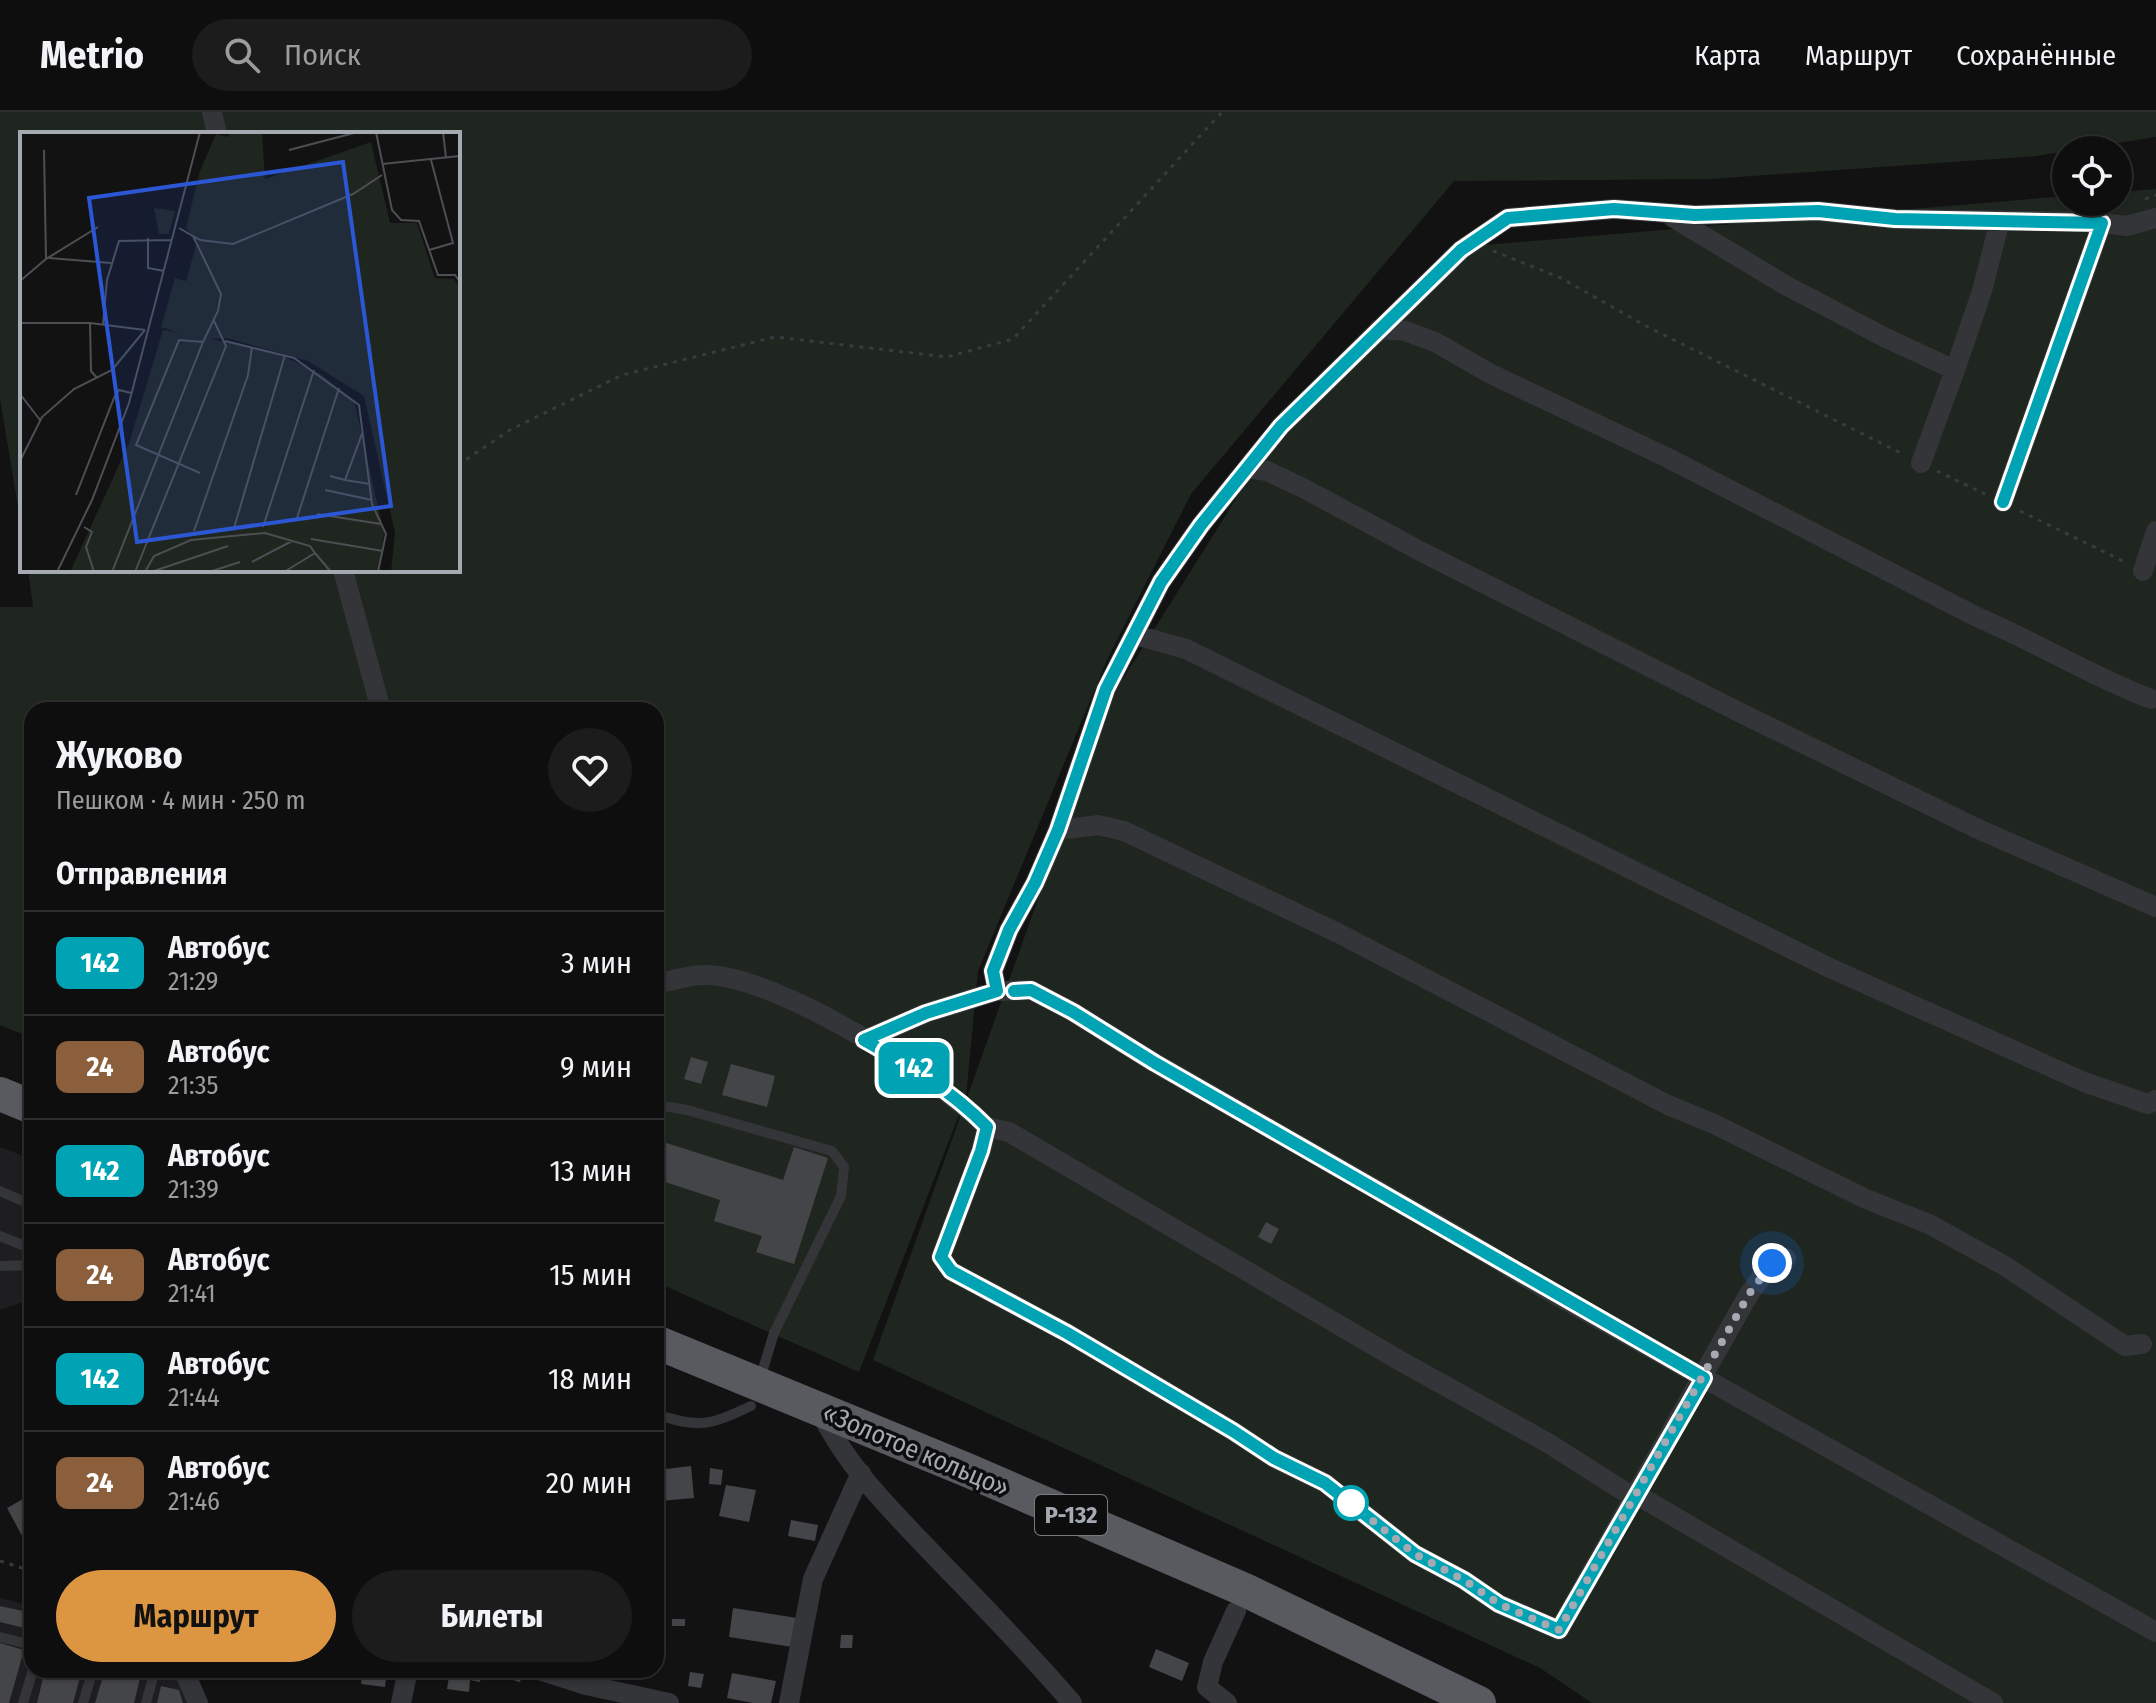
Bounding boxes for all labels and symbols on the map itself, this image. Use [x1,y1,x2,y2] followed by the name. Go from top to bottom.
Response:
[20,132,460,572] inset map
[868,1042,960,1094] line badge: 142
[1752,1243,1792,1283] your location
[818,1397,1014,1504] street label: «Золотое кольцо»
[1334,1486,1368,1520] unlabelled marker
[1035,1495,1107,1535] road number: Р-132

